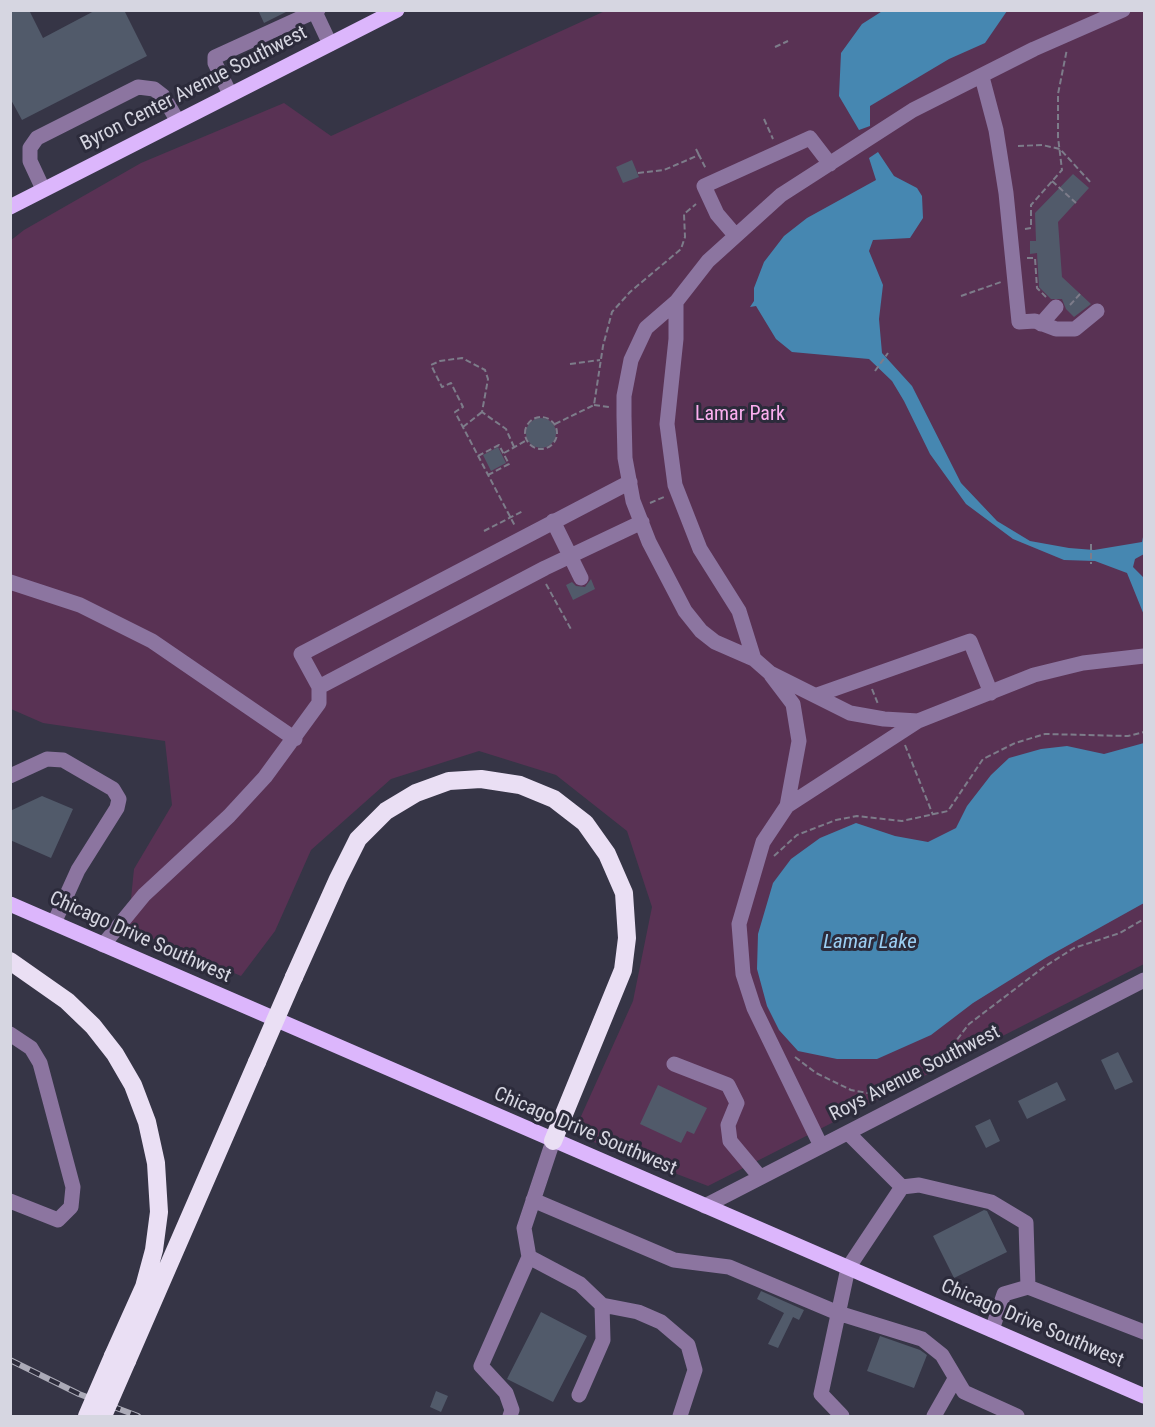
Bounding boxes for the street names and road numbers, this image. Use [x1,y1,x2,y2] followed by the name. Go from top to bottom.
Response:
[77,21,311,157] street label: Byron Center Avenue Southwest
[45,887,235,989] street label: Chicago Drive Southwest
[826,1021,1004,1127] street label: Roys Avenue Southwest
[490,1083,680,1181] street label: Chicago Drive Southwest
[937,1275,1127,1373] street label: Chicago Drive Southwest

